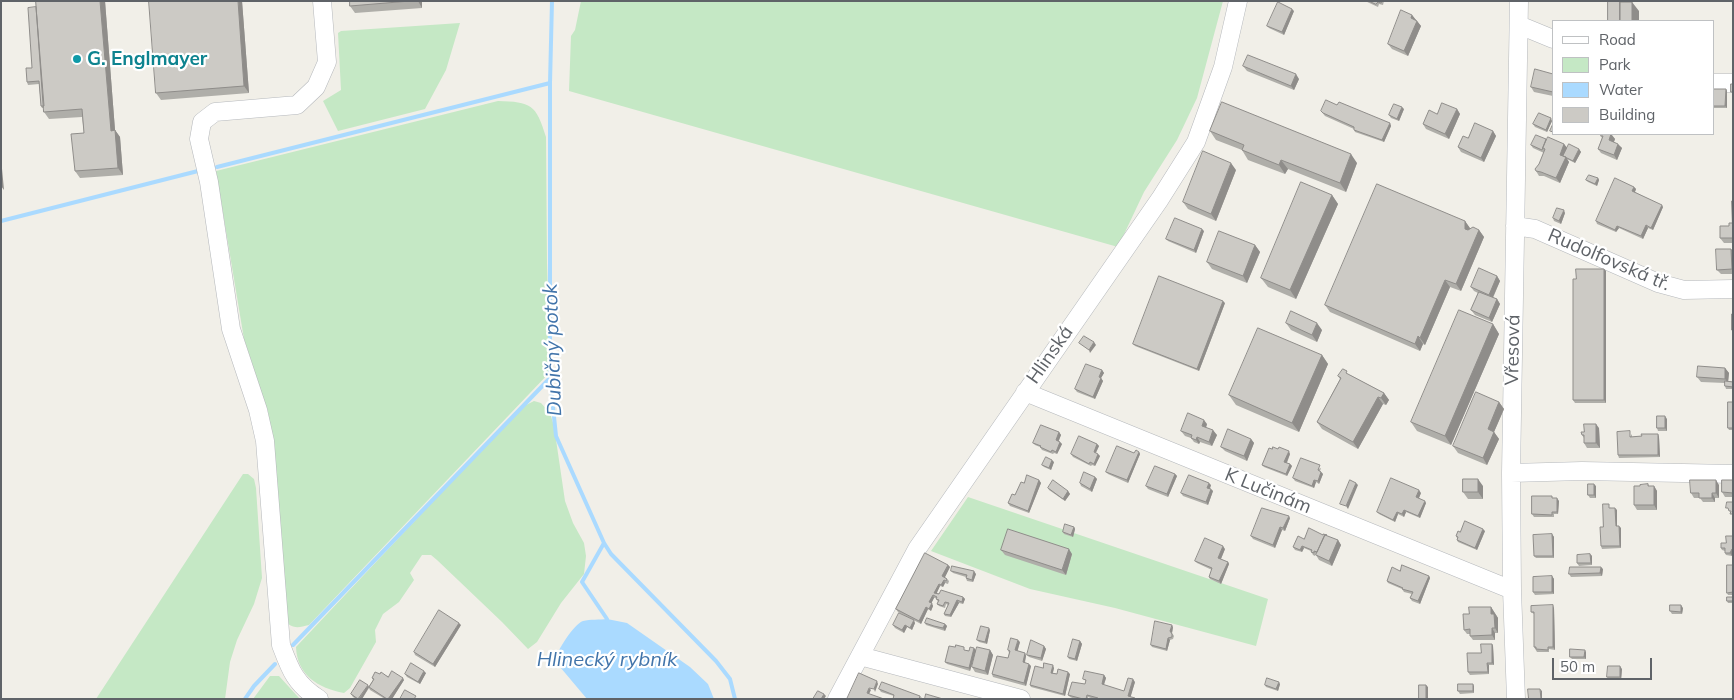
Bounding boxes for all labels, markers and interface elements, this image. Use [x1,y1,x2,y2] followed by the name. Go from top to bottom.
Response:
[1552,20,1714,135] legend
[1599,30,1636,49] text: Road
[87,48,207,70] place label: G. Englmayer
[71,53,83,65] marker: G. Englmayer
[1599,55,1631,74] text: Park
[1599,80,1643,99] text: Water
[1599,105,1655,124] text: Building
[1544,224,1674,296] street label: Rudolfovská tř.
[539,283,567,417] water label: Dubičný potok
[1501,314,1525,386] street label: Vřesová
[1022,322,1078,388] street label: Hlinská
[1221,463,1315,519] street label: K Lučinám
[537,648,677,672] water label: Hlinecký rybník
[1554,648,1654,680] scale bar
[1560,657,1595,676] text: 50 m

